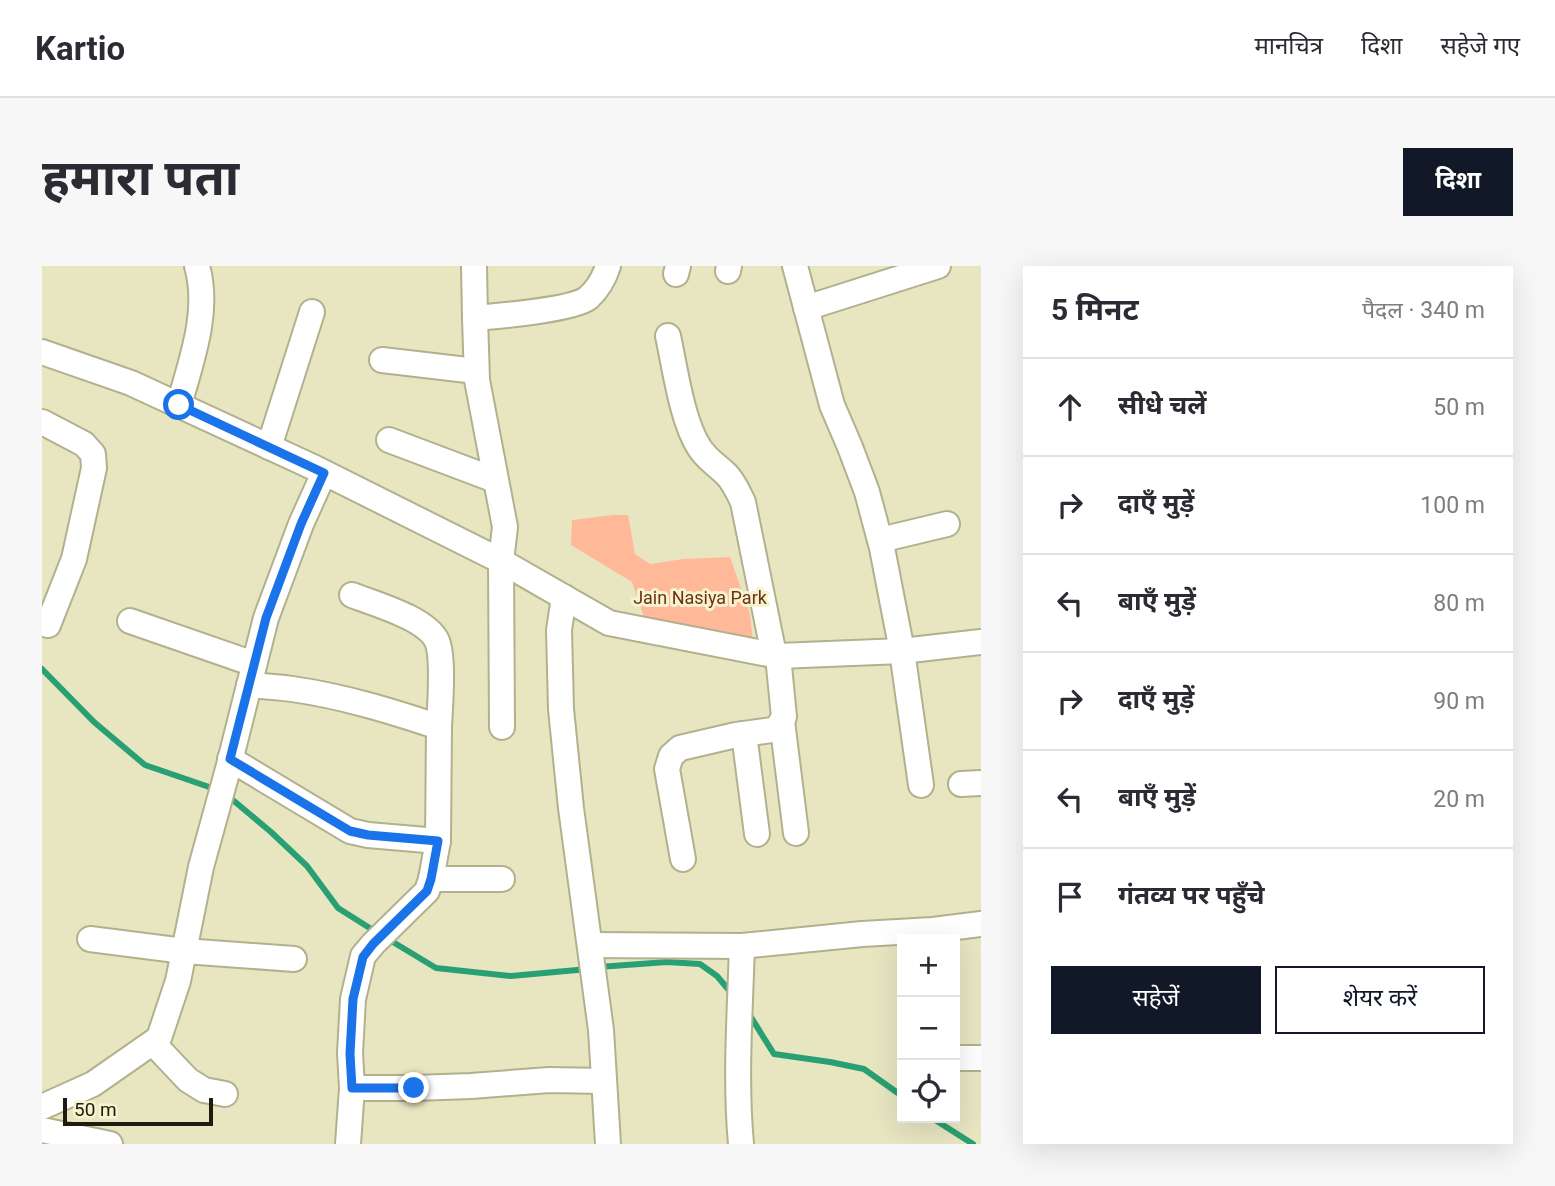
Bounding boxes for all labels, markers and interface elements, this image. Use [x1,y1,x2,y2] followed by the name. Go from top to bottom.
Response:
[35,29,125,68] text: Kartio
[1254,32,1323,60] text: मानचित्र
[1361,32,1402,60] text: दिशा
[1440,32,1520,60] text: सहेजे गए
[1403,148,1513,216] button: दिशा
[42,150,239,207] text: हमारा पता
[1051,292,1139,327] text: 5 मिनट
[1362,297,1485,324] text: पैदल · 340 m
[1051,388,1089,426] icon: ahead
[163,389,194,420] route start
[1118,390,1206,420] text: सीधे चलें
[1433,394,1485,421] text: 50 m
[1051,486,1089,524] icon: right
[1118,488,1194,518] text: दाएँ मुड़ें
[1420,492,1485,519] text: 100 m
[1051,584,1089,622] icon: left
[1118,586,1196,616] text: बाएँ मुड़ें
[633,587,768,608] park label: Jain Nasiya Park
[1433,590,1485,617] text: 80 m
[1051,682,1089,720] icon: right
[1118,684,1194,714] text: दाएँ मुड़ें
[1433,688,1485,715] text: 90 m
[1051,780,1089,818] icon: left
[1118,782,1196,812] text: बाएँ मुड़ें
[1433,786,1485,813] text: 20 m
[1051,878,1089,916] icon: arrive
[1118,880,1265,910] text: गंतव्य पर पहुँचे
[897,934,960,1123] map controls
[897,934,960,997] button: +
[1051,966,1261,1034] button: सहेजें
[1275,966,1485,1034] button: शेयर करें
[897,997,960,1060] button: −
[897,1060,960,1123] button: locate
[398,1072,429,1103] route end
[63,1095,214,1127] scale bar
[74,1098,117,1121] text: 50 m

